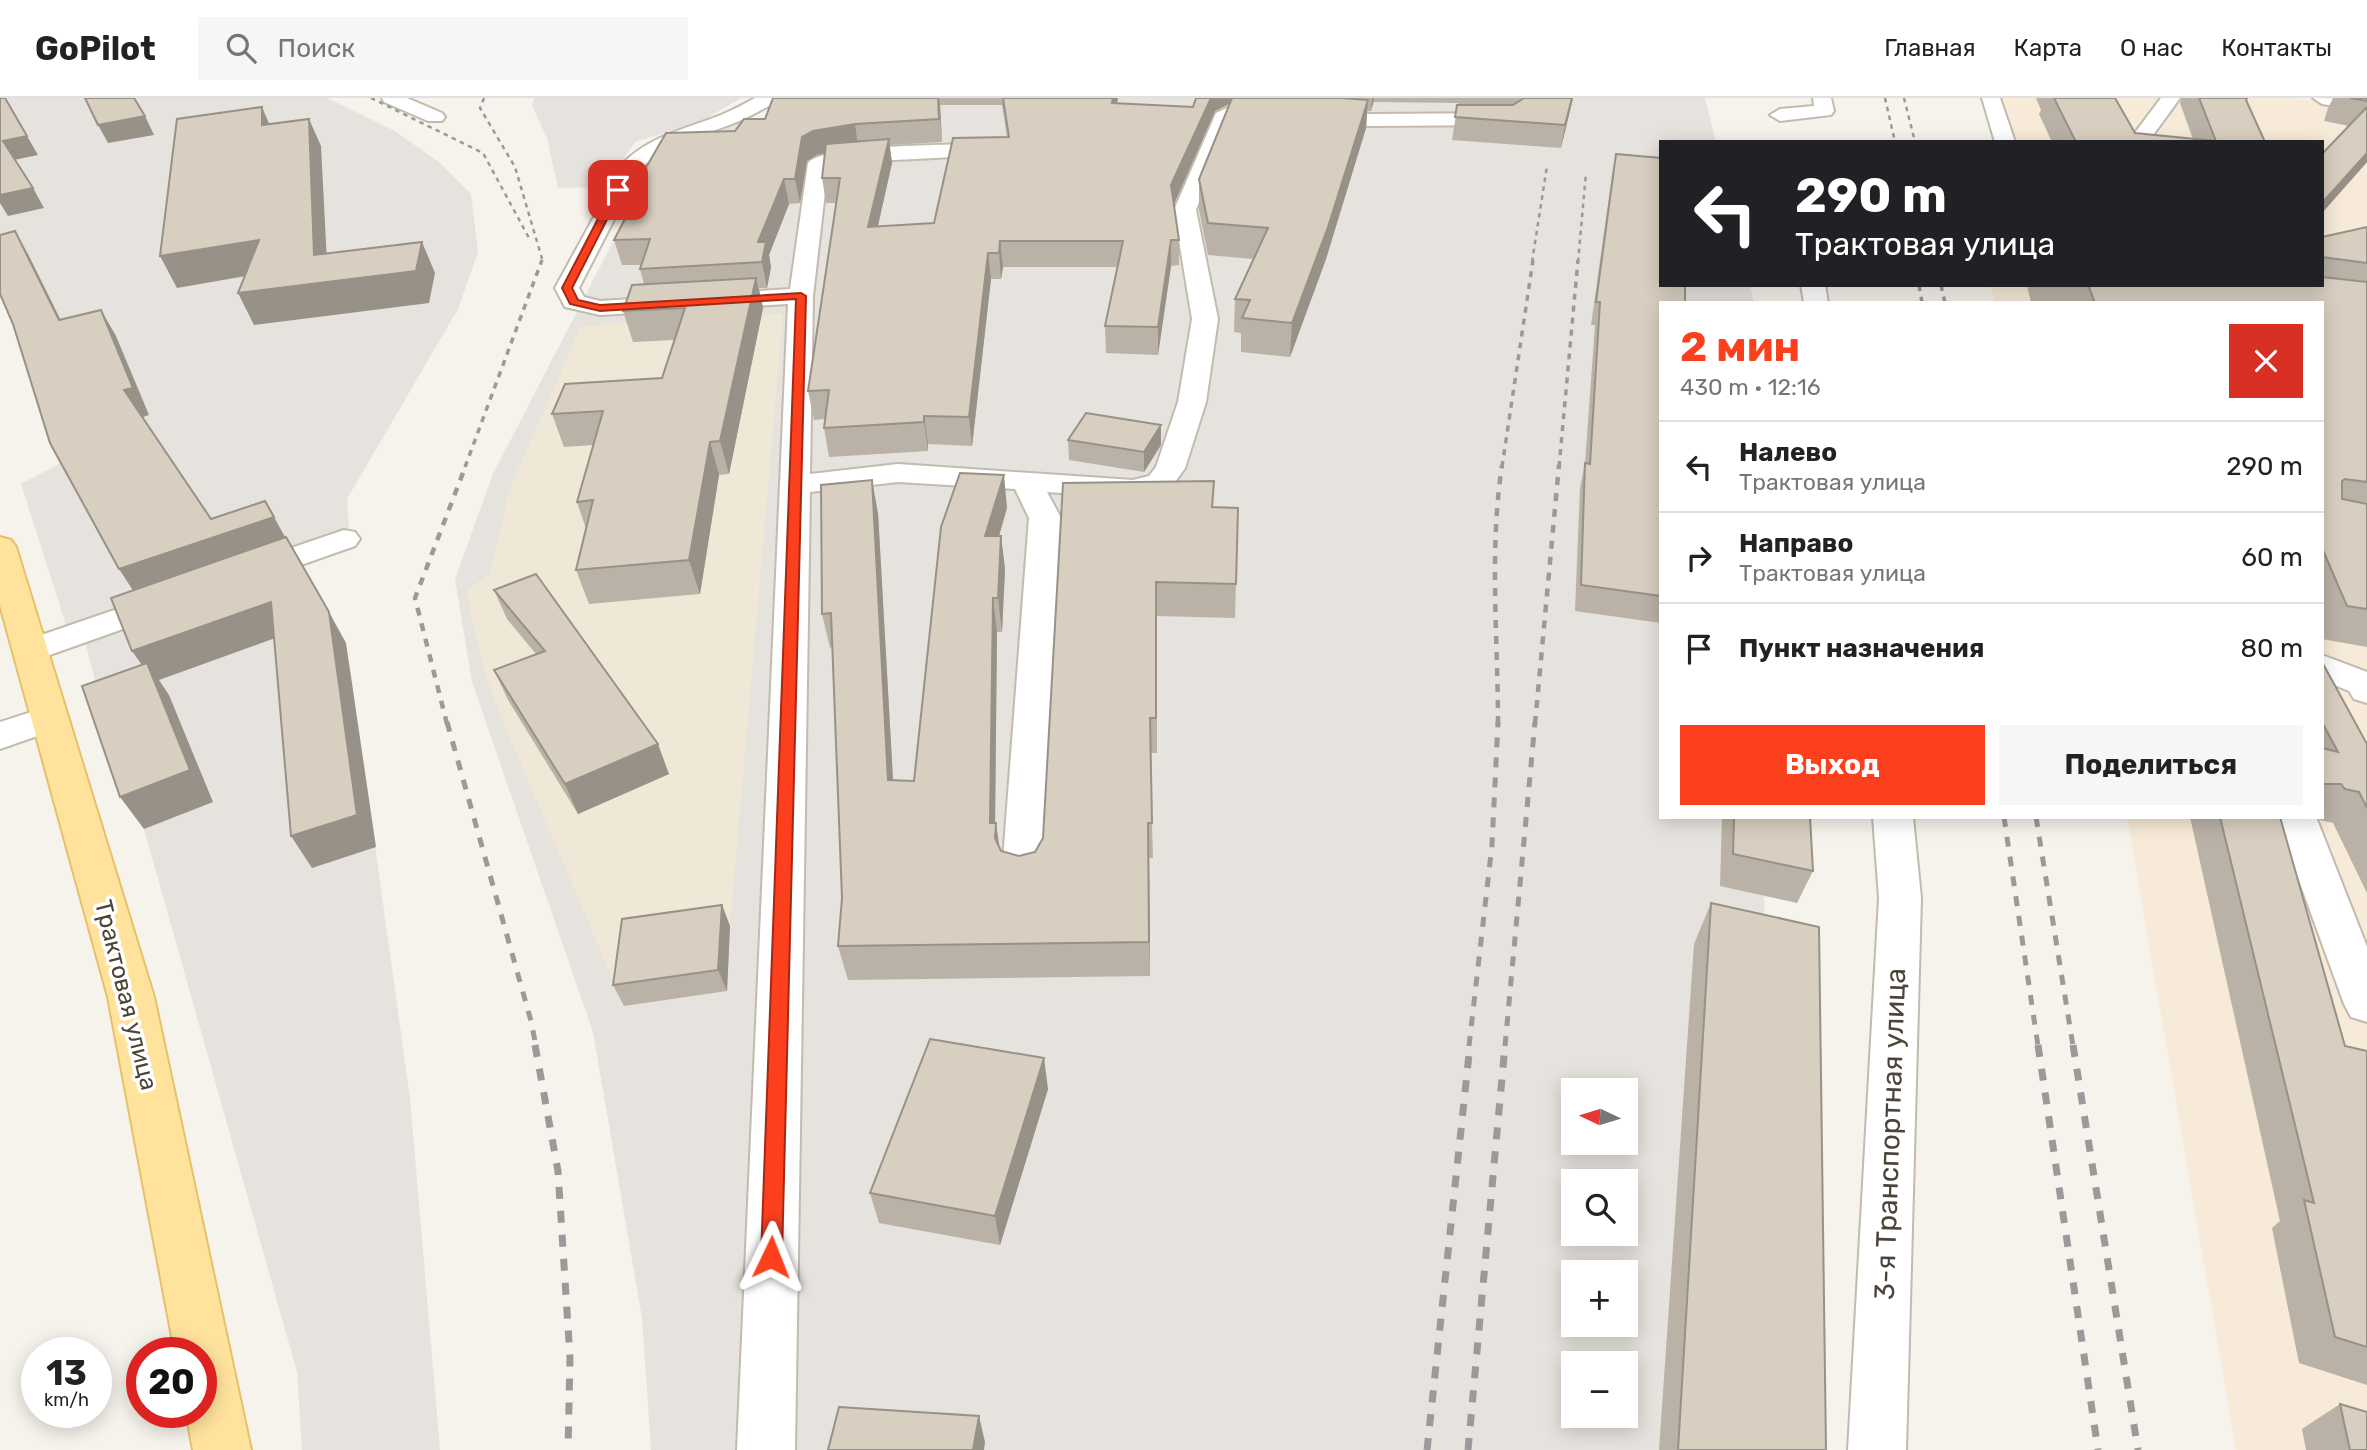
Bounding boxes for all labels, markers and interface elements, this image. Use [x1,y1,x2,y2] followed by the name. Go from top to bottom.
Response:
[198,17,688,80] search box
[35,29,156,68] text: GoPilot
[222,29,260,67] icon: search
[278,33,355,64] text: Поиск
[1884,34,1976,62] text: Главная
[2014,34,2082,62] text: Карта
[2120,34,2183,62] text: О нас
[2221,34,2332,62] text: Контакты
[588,160,648,220] pin
[1795,166,1947,224] text: 290 m
[1680,168,1771,259] icon: left
[599,171,637,209] icon: arrive
[1795,225,2055,263] text: Трактовая улица
[1680,322,1800,372] text: 2 мин
[2229,324,2303,398] button: close
[1680,373,1821,401] text: 430 m · 12:16
[1739,437,1837,468] text: Налево
[1680,448,1718,486] icon: left
[2226,451,2303,482] text: 290 m
[1739,468,1926,496] text: Трактовая улица
[1739,528,1853,559] text: Направо
[1680,539,1718,577] icon: right
[2241,542,2303,573] text: 60 m
[1739,559,1926,587] text: Трактовая улица
[1680,630,1718,668] icon: arrive
[1739,633,1984,664] text: Пункт назначения
[2240,633,2303,664] text: 80 m
[1680,725,1985,805] button: Выход
[1999,725,2303,805] button: Поделиться
[89,897,163,1093] street label: Трактовая улица
[1868,967,1912,1301] street label: 3-я Транспортная улица
[1561,1078,1638,1155] north arrow
[1561,1078,1638,1428] map controls
[1561,1169,1638,1246] button: search
[734,1220,808,1294] position arrow
[1561,1260,1638,1337] button: +
[126,1337,217,1428] speed limit sign: 20
[1561,1351,1638,1428] button: −
[46,1352,87,1394] text: 13
[44,1389,89,1411] text: km/h

